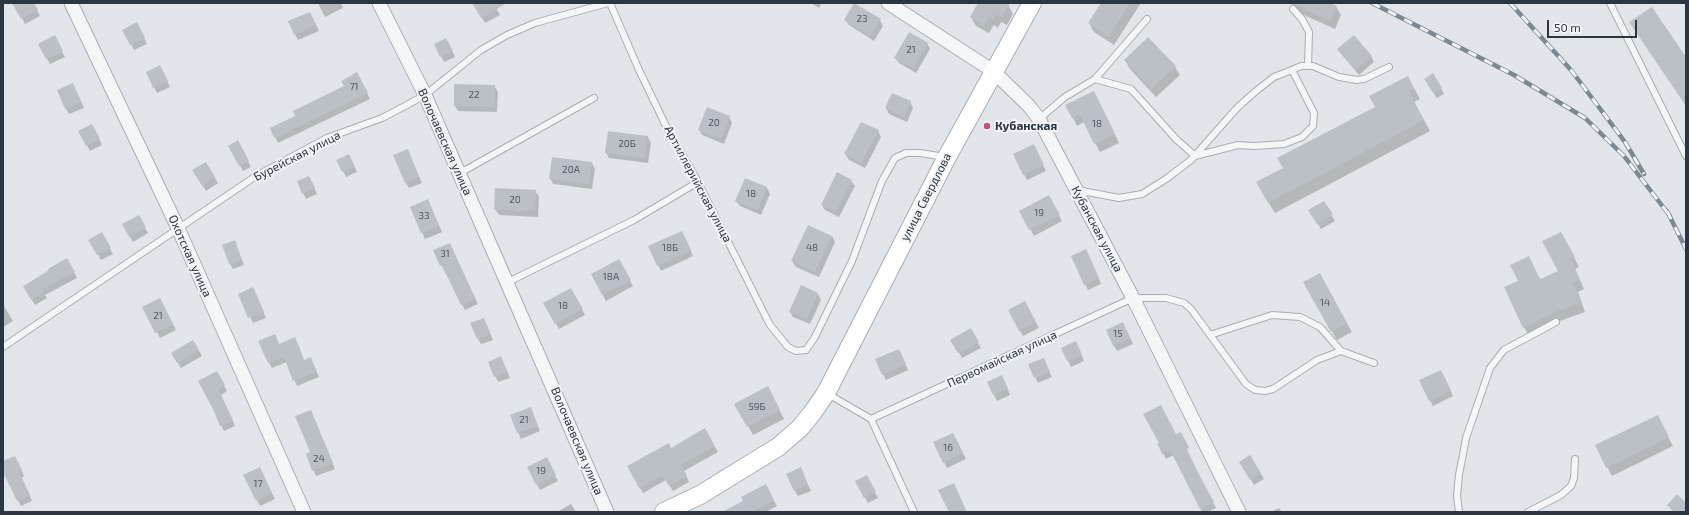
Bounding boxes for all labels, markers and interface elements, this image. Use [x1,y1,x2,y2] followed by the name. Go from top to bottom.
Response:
[1549,12,1639,38] scale bar
[856,13,868,25] house number: 23
[1554,20,1581,34] text: 50 m
[906,44,916,56] house number: 21
[349,81,359,93] house number: 71
[415,86,475,198] street label: Волочаевская улица
[468,89,480,101] house number: 22
[708,117,720,129] house number: 20
[1092,118,1102,130] house number: 18
[995,119,1057,133] place label: Кубанская
[982,121,992,131] marker: Кубанская
[661,123,735,245] street label: Артиллерийская улица
[251,128,343,184] street label: Бурейская улица
[618,138,636,150] house number: 20Б
[898,150,954,244] street label: улица Свердлова
[562,164,580,176] house number: 20А
[1068,183,1126,275] street label: Кубанская улица
[746,188,756,200] house number: 18
[509,194,521,206] house number: 20
[1034,207,1044,219] house number: 19
[418,210,430,222] house number: 33
[165,213,215,299] street label: Охотская улица
[662,242,678,254] house number: 18Б
[806,242,818,254] house number: 48
[440,248,450,260] house number: 31
[603,271,619,283] house number: 18А
[1320,297,1330,309] house number: 14
[558,300,568,312] house number: 18
[153,310,163,322] house number: 21
[945,327,1059,391] street label: Первомайская улица
[1113,328,1123,340] house number: 15
[548,385,606,497] street label: Волочаевская улица
[748,401,766,413] house number: 59Б
[519,414,529,426] house number: 21
[943,442,953,454] house number: 16
[313,453,325,465] house number: 24
[536,465,546,477] house number: 19
[253,478,263,490] house number: 17

